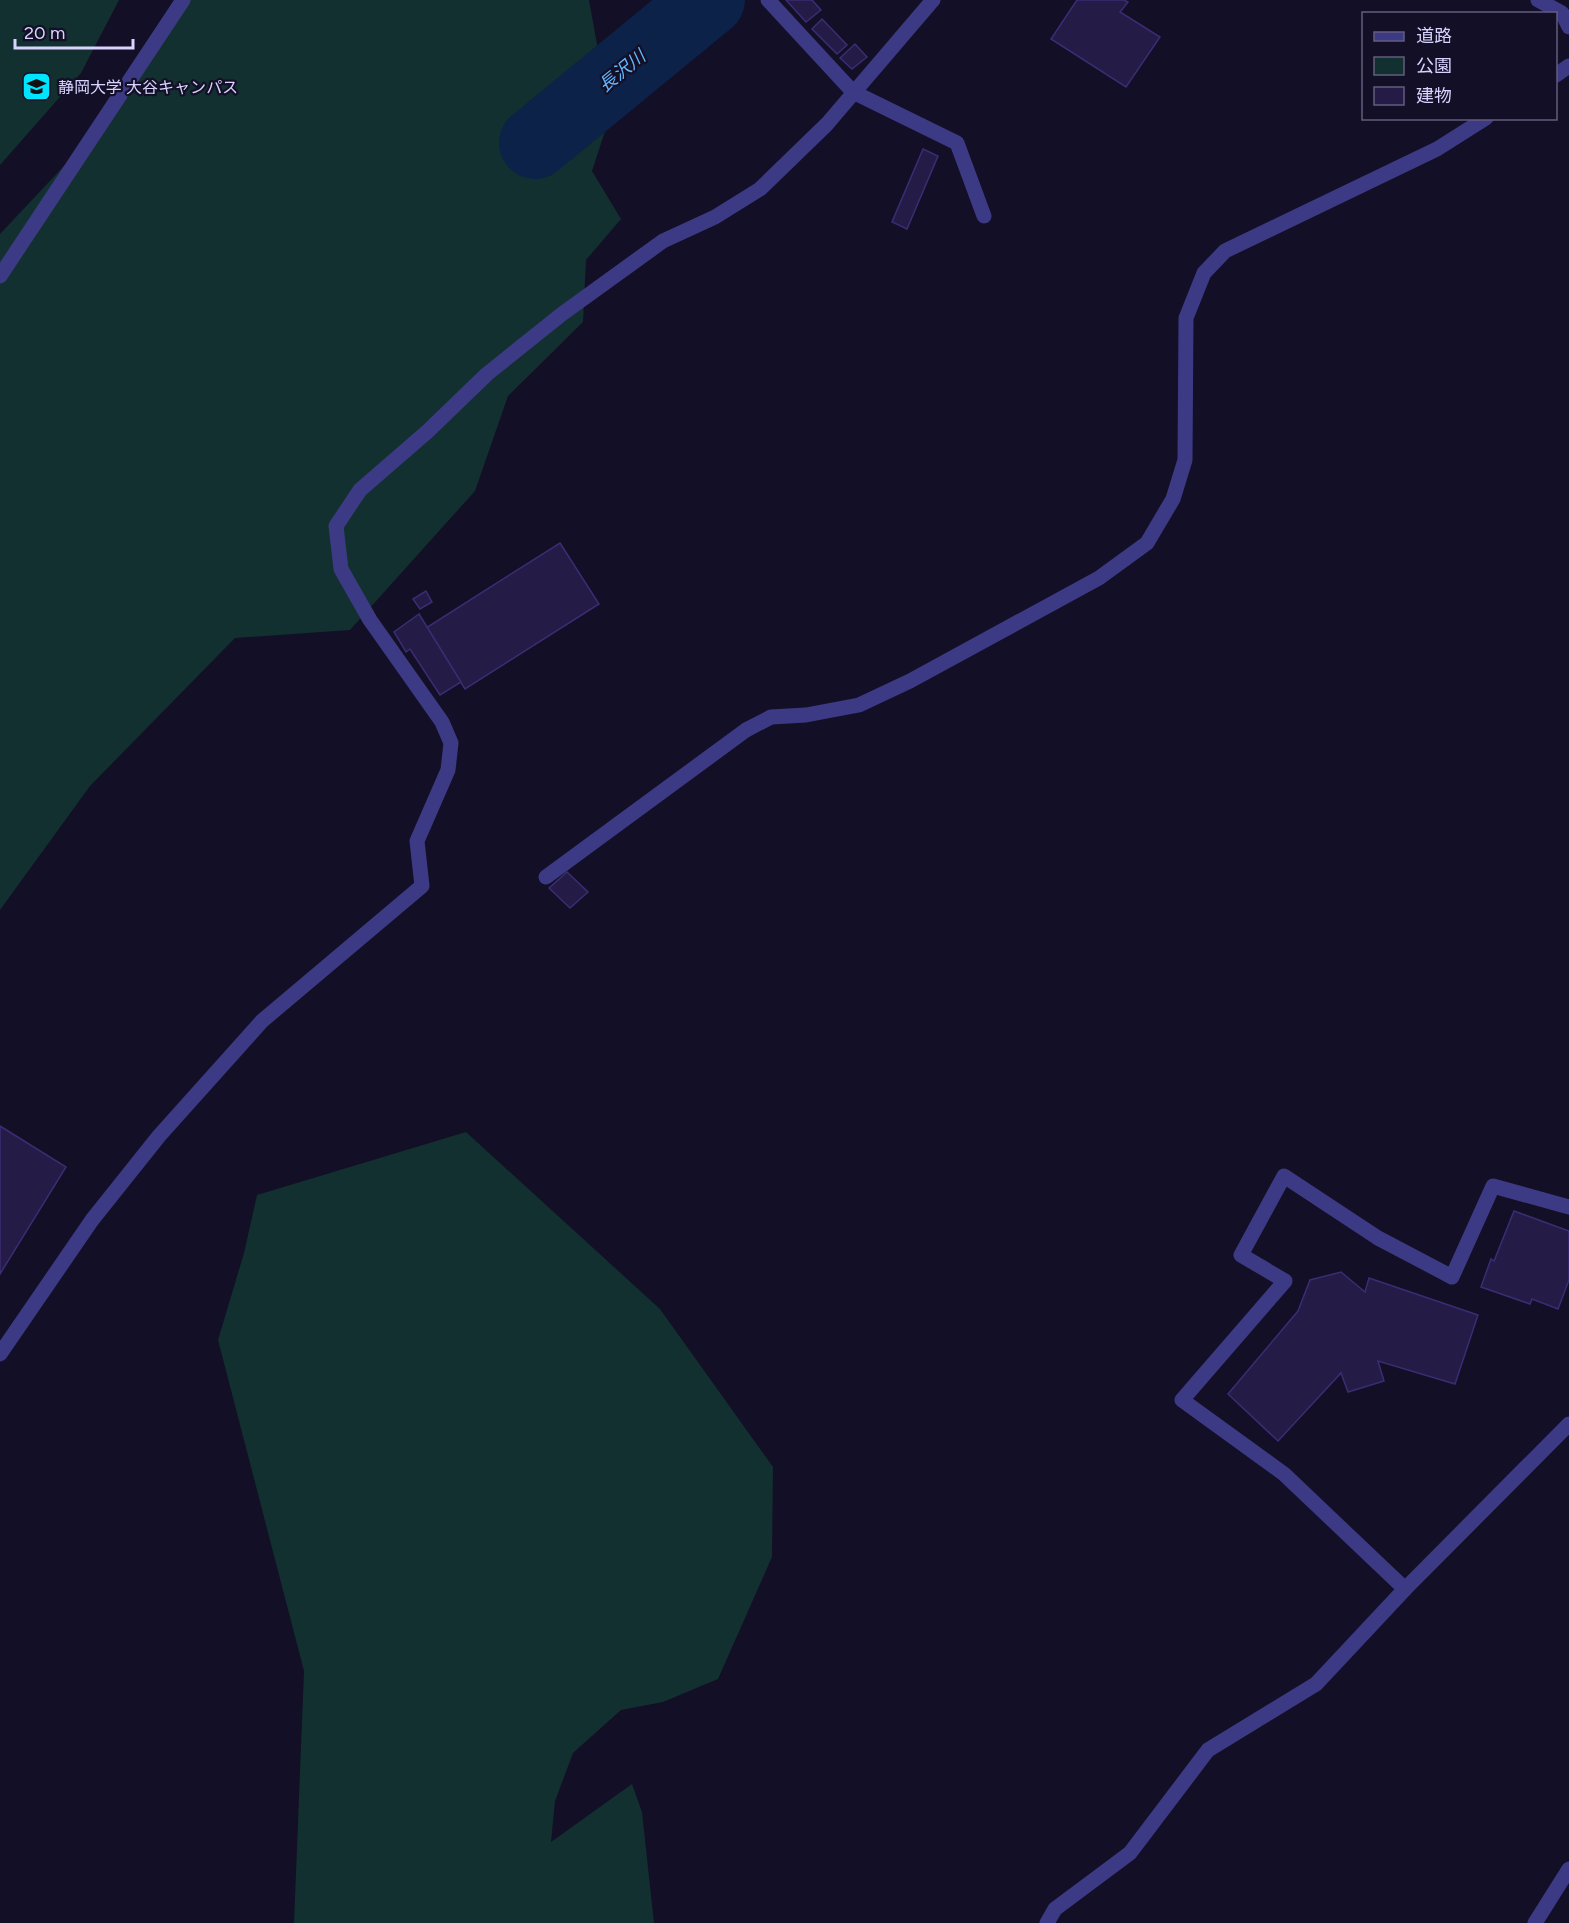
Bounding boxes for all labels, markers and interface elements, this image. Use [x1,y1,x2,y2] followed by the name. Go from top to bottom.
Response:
[15,12,134,50] scale bar
[1362,12,1557,120] legend
[24,22,65,44] text: 20 m
[1416,25,1452,47] text: 道路
[594,44,651,97] water label: 長沢川
[1416,55,1452,77] text: 公園
[21,71,53,103] school or university icon: 静岡大学 大谷キャンパス
[58,78,238,97] place label: 静岡大学 大谷キャンパス
[1416,85,1452,107] text: 建物

